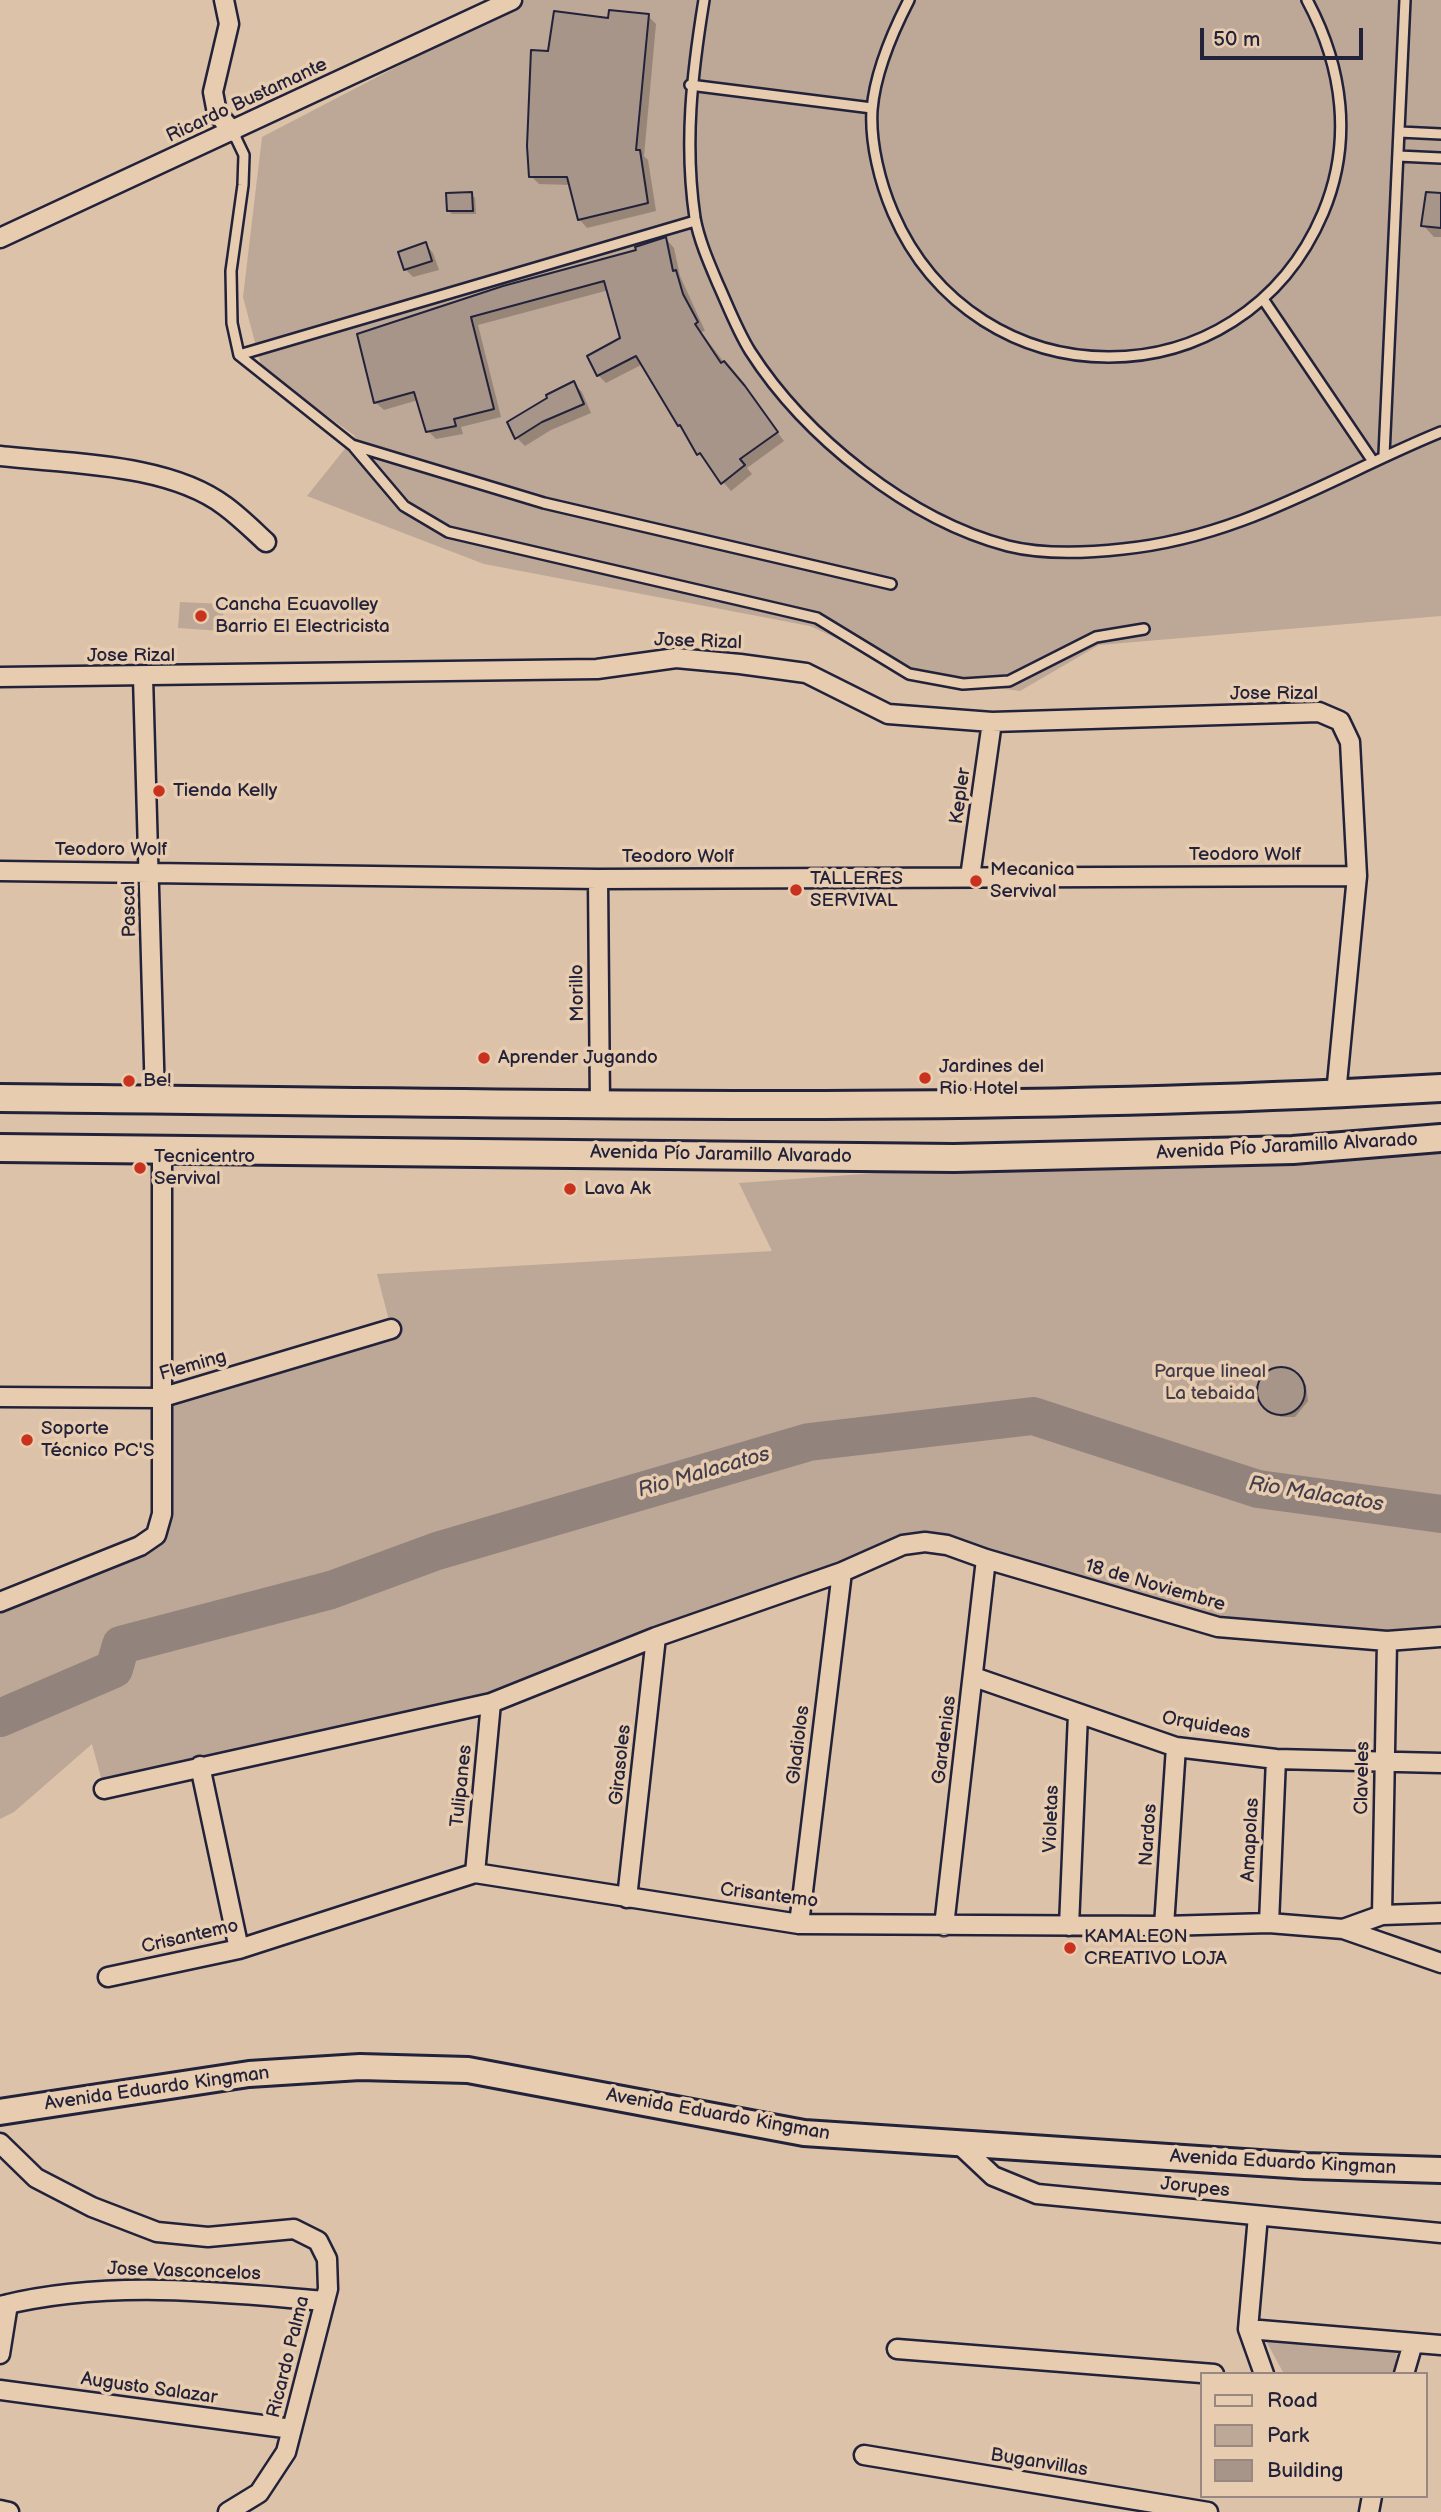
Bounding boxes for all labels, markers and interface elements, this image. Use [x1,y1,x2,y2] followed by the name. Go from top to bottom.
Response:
[1203,14,1366,58] scale bar
[1213,27,1260,52] text: 50 m
[163,54,331,148] street label: Ricardo Bustamante
[215,594,390,638] place label: Cancha Ecuavolley Barrio El Electricista
[193,608,209,624] marker: Cancha Ecuavolley Barrio El Electricista
[654,629,742,655] street label: Jose Rizal
[87,645,175,667] street label: Jose Rizal
[1230,683,1318,705] street label: Jose Rizal
[946,766,976,826] street label: Kepler
[173,780,277,802] place label: Tienda Kelly
[151,783,167,799] marker: Tienda Kelly
[55,839,167,861] street label: Teodoro Wolf
[1189,844,1301,866] street label: Teodoro Wolf
[622,846,734,868] street label: Teodoro Wolf
[990,859,1075,903] place label: Mecanica Servival
[810,868,903,912] place label: TALLERES SERVIVAL
[968,873,984,889] marker: Mecanica Servival
[118,881,142,937] street label: Pascal
[788,882,804,898] marker: TALLERES SERVIVAL
[566,964,590,1022] street label: Morillo
[498,1047,658,1069] place label: Aprender Jugando
[476,1050,492,1066] marker: Aprender Jugando
[939,1056,1044,1100] place label: Jardines del Rio Hotel
[143,1070,171,1092] place label: Be!
[917,1070,933,1086] marker: Jardines del Rio Hotel
[121,1073,137,1089] marker: Be!
[1156,1129,1418,1165] street label: Avenida Pío Jaramillo Alvarado
[590,1141,852,1169] street label: Avenida Pío Jaramillo Alvarado
[154,1146,255,1190] place label: Tecnicentro Servival
[132,1160,148,1176] marker: Tecnicentro Servival
[584,1178,651,1200] place label: Lava Ak
[562,1181,578,1197] marker: Lava Ak
[157,1346,229,1386] street label: Fleming
[1154,1361,1266,1405] park label: Parque lineal La tebaida
[41,1418,154,1462] place label: Soporte Técnico PC'S
[19,1432,35,1448] marker: Soporte Técnico PC'S
[635,1442,773,1504] water label: Rio Malacatos
[1247,1472,1385,1518] water label: Rio Malacatos
[1082,1555,1228,1617] street label: 18 de Noviembre
[928,1694,962,1786] street label: Gardenias
[783,1704,815,1786] street label: Gladiolos
[1160,1707,1252,1745] street label: Orquideas
[605,1724,637,1806] street label: Girasoles
[1351,1741,1375,1815] street label: Claveles
[446,1744,478,1828] street label: Tulipanes
[1039,1785,1065,1853] street label: Violetas
[1237,1797,1265,1883] street label: Amapolas
[1135,1803,1163,1867] street label: Nardos
[719,1879,819,1913] street label: Crisantemo
[139,1915,241,1959] street label: Crisantemo
[1084,1926,1227,1970] place label: KAMALEON CREATIVO LOJA
[1062,1940,1078,1956] marker: KAMALEON CREATIVO LOJA
[43,2062,271,2116] street label: Avenida Eduardo Kingman
[604,2084,832,2146] street label: Avenida Eduardo Kingman
[1169,2146,1397,2180] street label: Avenida Eduardo Kingman
[1159,2173,1231,2203] street label: Jorupes
[107,2258,261,2286] street label: Jose Vasconcelos
[263,2294,315,2420] street label: Ricardo Palma
[79,2368,219,2410] street label: Augusto Salazar
[1200,2372,1427,2498] legend
[1267,2388,1318,2413] text: Road
[1267,2423,1309,2448] text: Park
[989,2444,1089,2482] street label: Buganvillas
[1267,2458,1343,2483] text: Building

